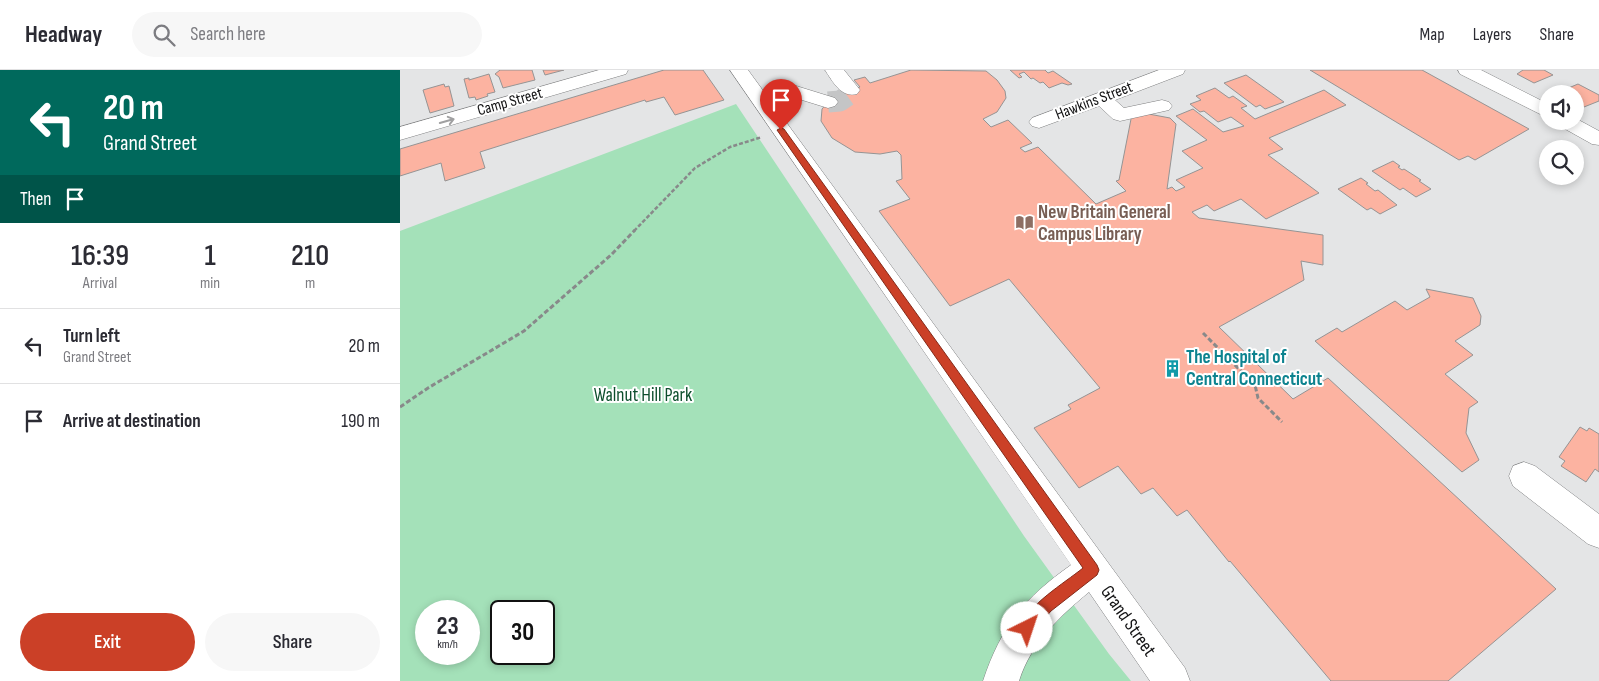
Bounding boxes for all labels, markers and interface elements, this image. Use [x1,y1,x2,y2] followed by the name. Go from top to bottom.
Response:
[132,12,482,57] search box
[25,20,102,49] text: Headway
[150,21,178,49] icon: search
[190,23,266,46] text: Search here
[1420,24,1445,45] text: Map
[1473,24,1512,45] text: Layers
[1540,24,1574,45] text: Share
[1053,78,1135,124] street label: Hawkins Street
[760,79,802,130] pin
[475,84,545,120] street label: Camp Street
[1539,85,1584,185] map controls
[1539,85,1584,130] button: sound
[767,86,795,114] icon: arrive
[103,87,164,130] text: 20 m
[20,90,85,155] icon: left
[438,115,454,125] one-way arrow
[103,130,197,157] text: Grand Street
[1539,140,1584,185] button: search
[61,185,89,213] icon: arrive
[20,188,51,211] text: Then
[1038,201,1171,246] place label: New Britain General Campus Library
[1014,213,1034,233] library icon: New Britain General Campus Library
[71,238,129,274] text: 16:39
[204,238,216,274] text: 1
[291,238,329,274] text: 210
[83,274,117,293] text: Arrival
[200,274,220,293] text: min
[305,274,315,293] text: m
[63,325,120,348] text: Turn left
[20,332,48,360] icon: left
[348,335,380,358] text: 20 m
[1186,346,1322,391] place label: The Hospital of Central Connecticut
[63,348,131,367] text: Grand Street
[1162,358,1182,378] building icon: The Hospital of Central Connecticut
[594,384,693,407] park label: Walnut Hill Park
[20,407,48,435] icon: arrive
[63,410,201,433] text: Arrive at destination
[341,410,380,433] text: 190 m
[1095,581,1161,661] street label: Grand Street
[490,600,555,665] speed limit sign: 30
[1000,601,1052,653] position arrow
[436,611,459,642] text: 23
[20,613,195,671] button: Exit
[205,613,380,671] button: Share
[437,637,458,652] text: km/h

